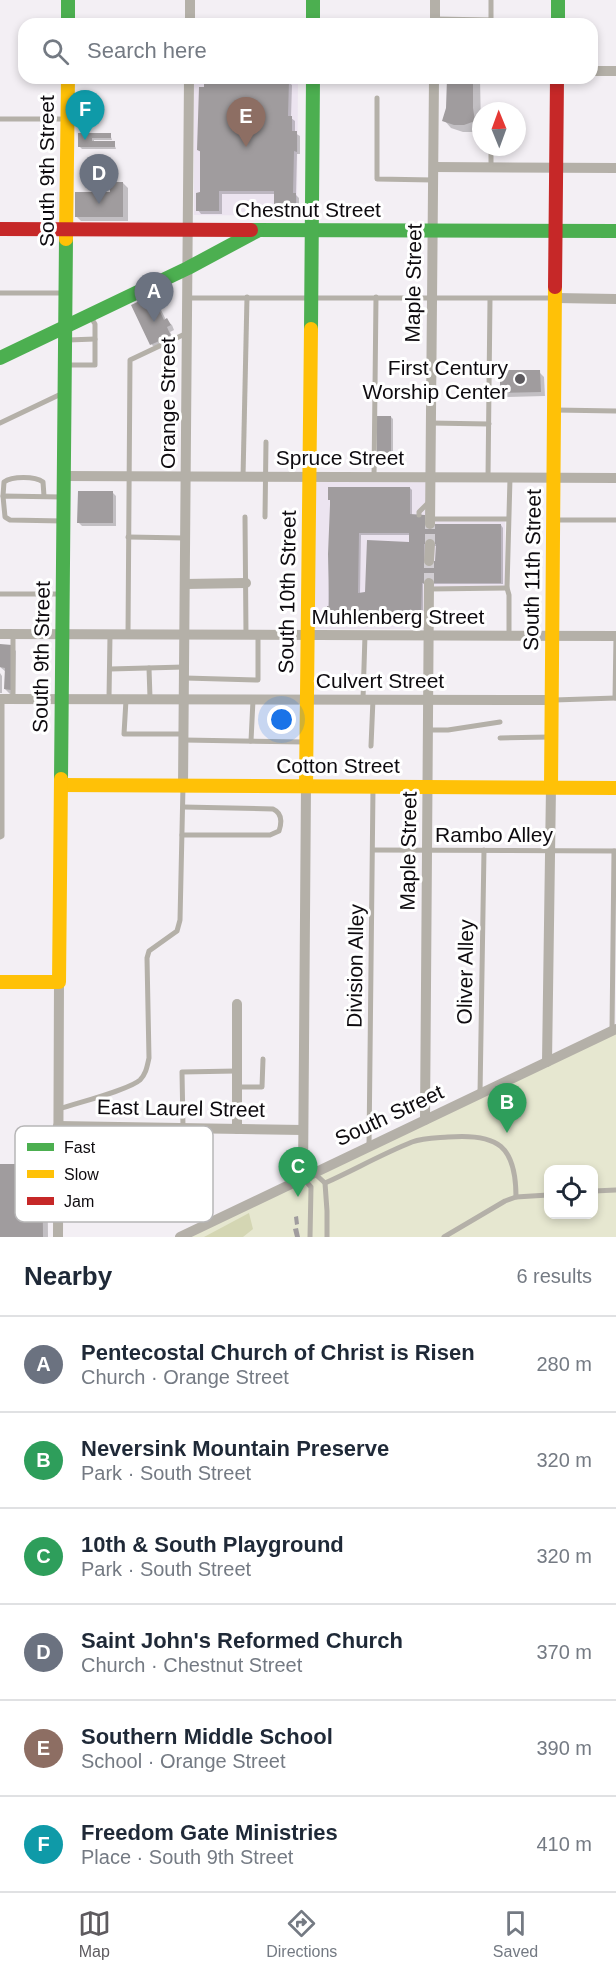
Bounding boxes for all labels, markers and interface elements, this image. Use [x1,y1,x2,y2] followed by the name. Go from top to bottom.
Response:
[18,18,598,84] search box
[39,35,72,68] icon: search
[87,38,207,63] text: Search here
[66,90,104,140] pin: F
[35,95,58,247] street label: South 9th Street
[226,98,266,147] pin: E
[472,102,526,156] north arrow
[80,154,118,204] pin: D
[235,198,381,221] street label: Chestnut Street
[400,223,426,343] street label: Maple Street
[134,272,174,322] pin: A
[156,337,179,469] street label: Orange Street
[362,356,508,403] place label: First Century Worship Center
[513,372,527,386] marker: First Century Worship Center
[276,446,404,469] street label: Spruce Street
[519,489,545,651] street label: South 11th Street
[274,510,300,674] street label: South 10th Street
[28,581,54,733] street label: South 9th Street
[312,605,485,628] street label: Muhlenberg Street
[316,669,444,692] street label: Culvert Street
[267,705,296,734] your location
[276,754,400,777] street label: Cotton Street
[395,791,421,911] street label: Maple Street
[435,823,553,846] street label: Rambo Alley
[342,903,368,1028] street label: Division Alley
[453,919,477,1025] street label: Oliver Alley
[331,1080,447,1150] street label: South Street
[488,1084,526,1133] pin: B
[97,1095,265,1121] street label: East Laurel Street
[15,1126,213,1222] legend
[64,1139,96,1156] text: Fast
[278,1148,318,1197] pin: C
[544,1165,598,1219] map controls
[544,1165,598,1219] button: locate
[64,1166,99,1183] text: Slow
[64,1193,94,1210] text: Jam
[24,1261,112,1291] text: Nearby
[516,1265,592,1287] text: 6 results
[81,1340,475,1365] text: Pentecostal Church of Christ is Risen
[36,1353,51,1375] text: A
[536,1353,592,1375] text: 280 m
[81,1366,289,1388] text: Church · Orange Street
[81,1436,389,1461] text: Neversink Mountain Preserve
[36,1449,51,1471] text: B
[536,1449,592,1471] text: 320 m
[81,1462,251,1484] text: Park · South Street
[81,1532,344,1557] text: 10th & South Playground
[36,1545,51,1567] text: C
[536,1545,592,1567] text: 320 m
[81,1558,251,1580] text: Park · South Street
[81,1628,403,1653] text: Saint John's Reformed Church
[36,1641,51,1663] text: D
[536,1641,592,1663] text: 370 m
[81,1654,302,1676] text: Church · Chestnut Street
[81,1724,333,1749] text: Southern Middle School
[37,1737,50,1759] text: E
[536,1737,592,1759] text: 390 m
[81,1750,286,1772] text: School · Orange Street
[81,1820,338,1845] text: Freedom Gate Ministries
[37,1833,50,1855] text: F
[536,1833,592,1855] text: 410 m
[81,1846,293,1868] text: Place · South 9th Street
[78,1907,111,1961] tab: Map
[266,1907,337,1961] tab: Directions
[493,1907,538,1961] tab: Saved

